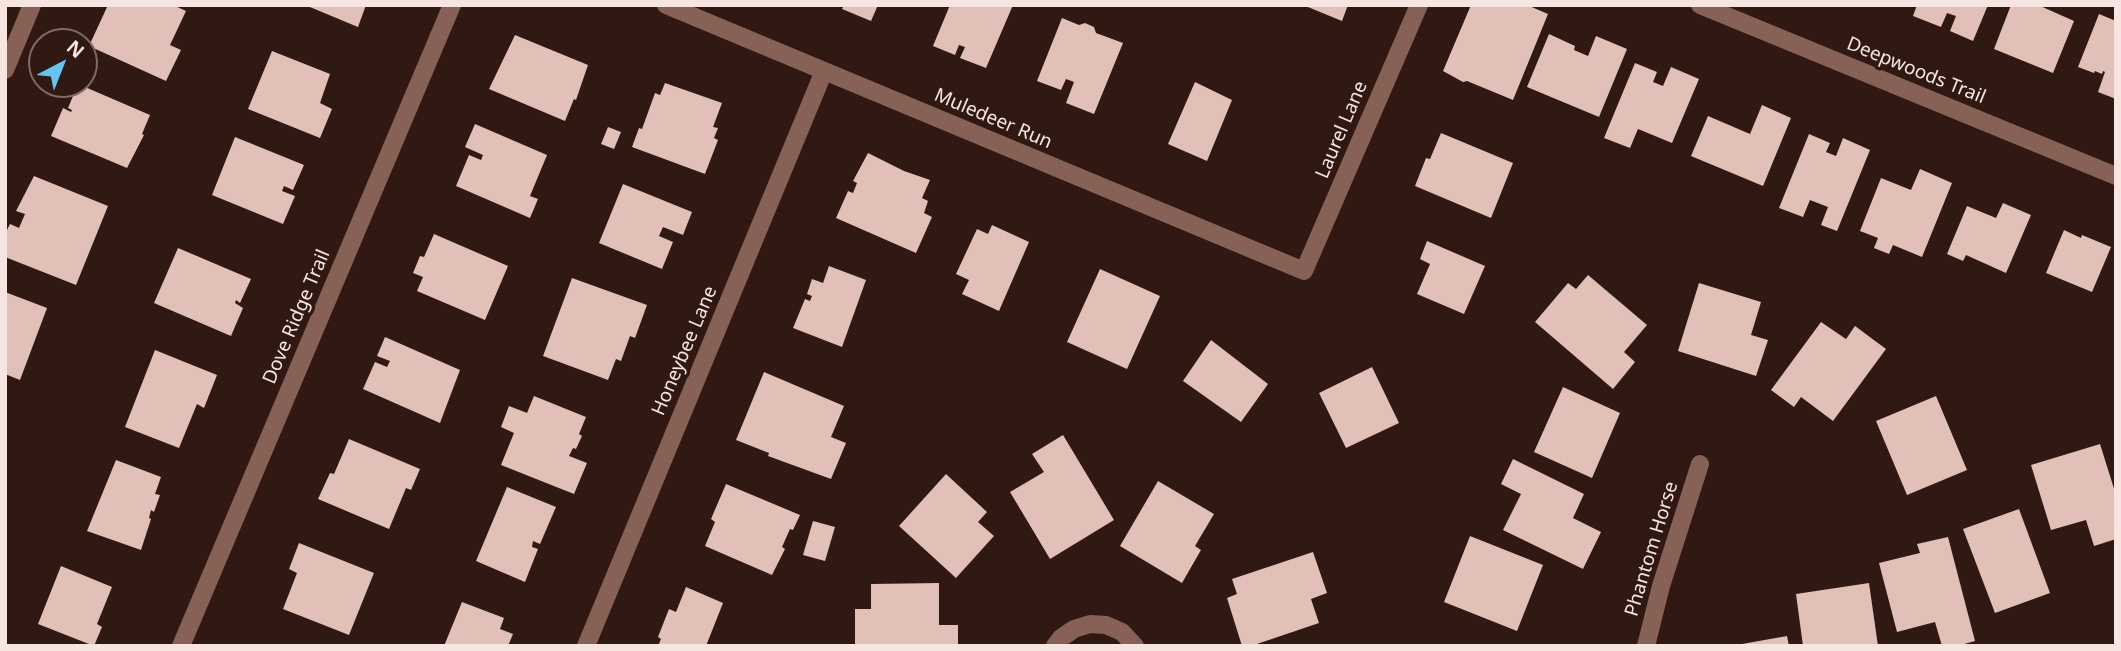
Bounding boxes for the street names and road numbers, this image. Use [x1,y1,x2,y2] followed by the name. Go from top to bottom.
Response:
[1843,33,1989,109] street label: Deepwoods Trail
[1311,78,1373,182] street label: Laurel Lane
[931,84,1055,154] street label: Muledeer Run
[258,246,336,388] street label: Dove Ridge Trail
[647,283,723,419] street label: Honeybee Lane
[1621,479,1683,619] street label: Phantom Horse

